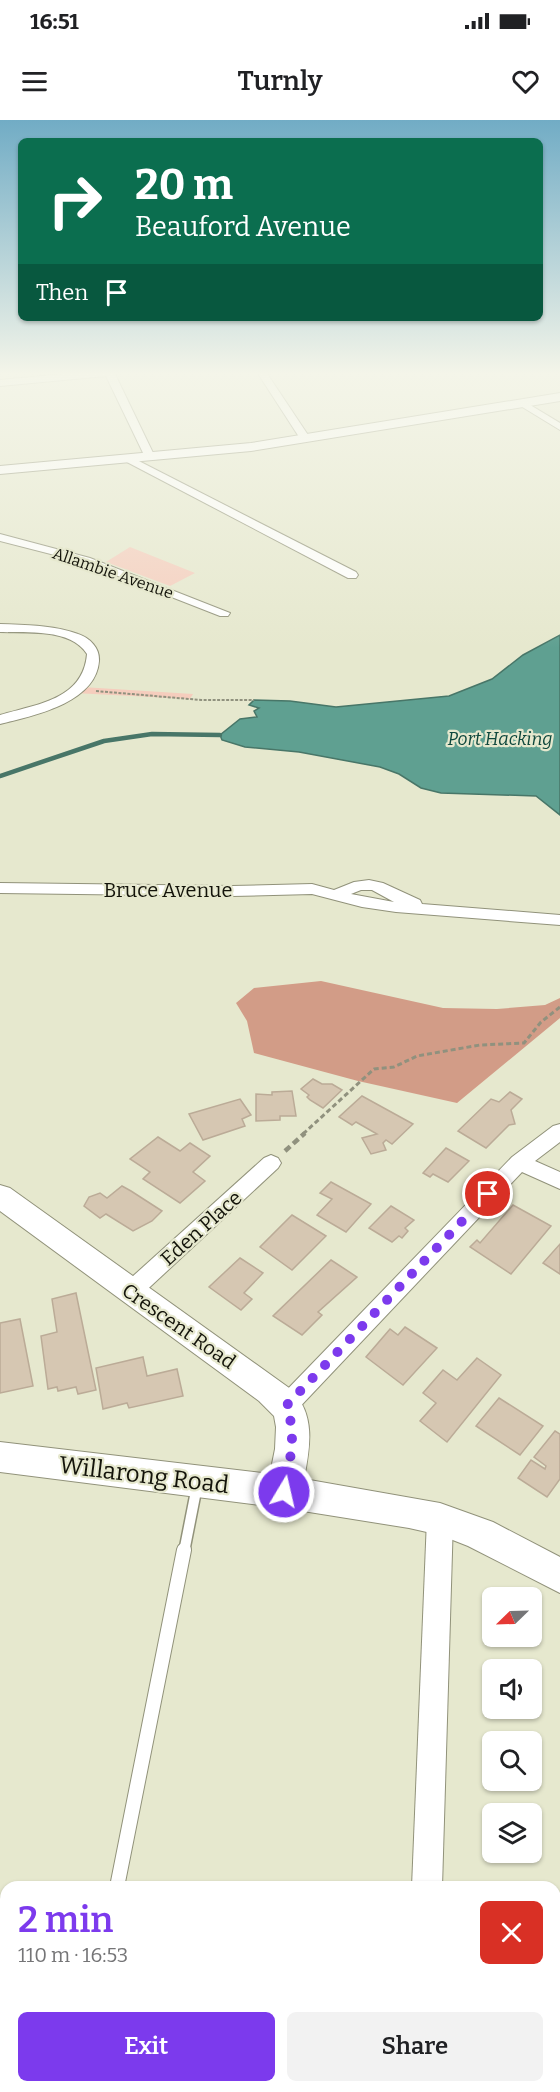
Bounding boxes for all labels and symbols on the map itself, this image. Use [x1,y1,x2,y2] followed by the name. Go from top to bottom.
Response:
[50,543,176,603] street label: Allambie Avenue
[447,728,553,750] water label: Port Hacking
[104,878,232,902] street label: Bruce Avenue
[462,1168,513,1219] pin
[156,1185,246,1271] street label: Eden Place
[118,1278,240,1374] street label: Crescent Road
[57,1451,231,1499] street label: Willarong Road
[252,1460,316,1524] position arrow
[482,1587,542,1647] north arrow

